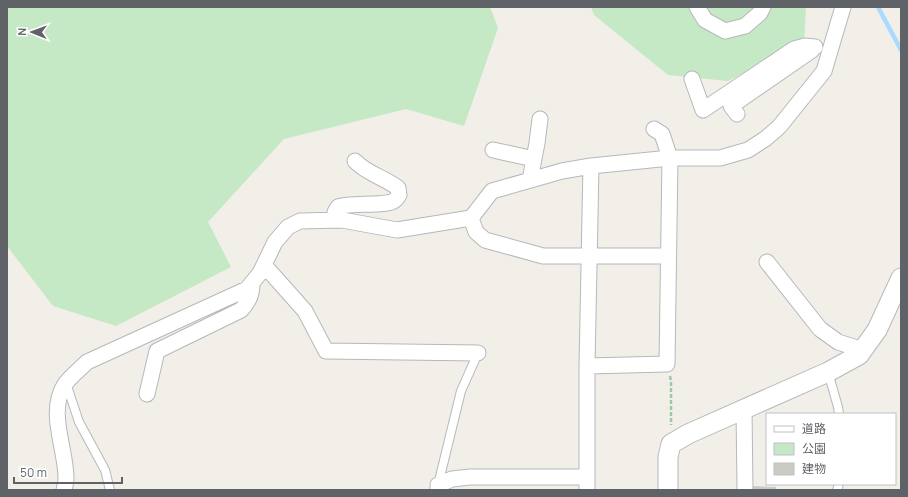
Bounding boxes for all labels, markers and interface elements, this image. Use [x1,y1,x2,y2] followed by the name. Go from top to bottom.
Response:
[12,12,52,52] north arrow
[14,28,29,36] text: N
[766,413,896,485] legend
[802,420,826,437] text: 道路
[802,440,826,457] text: 公園
[14,459,122,485] scale bar
[802,460,826,477] text: 建物
[20,464,47,481] text: 50 m

